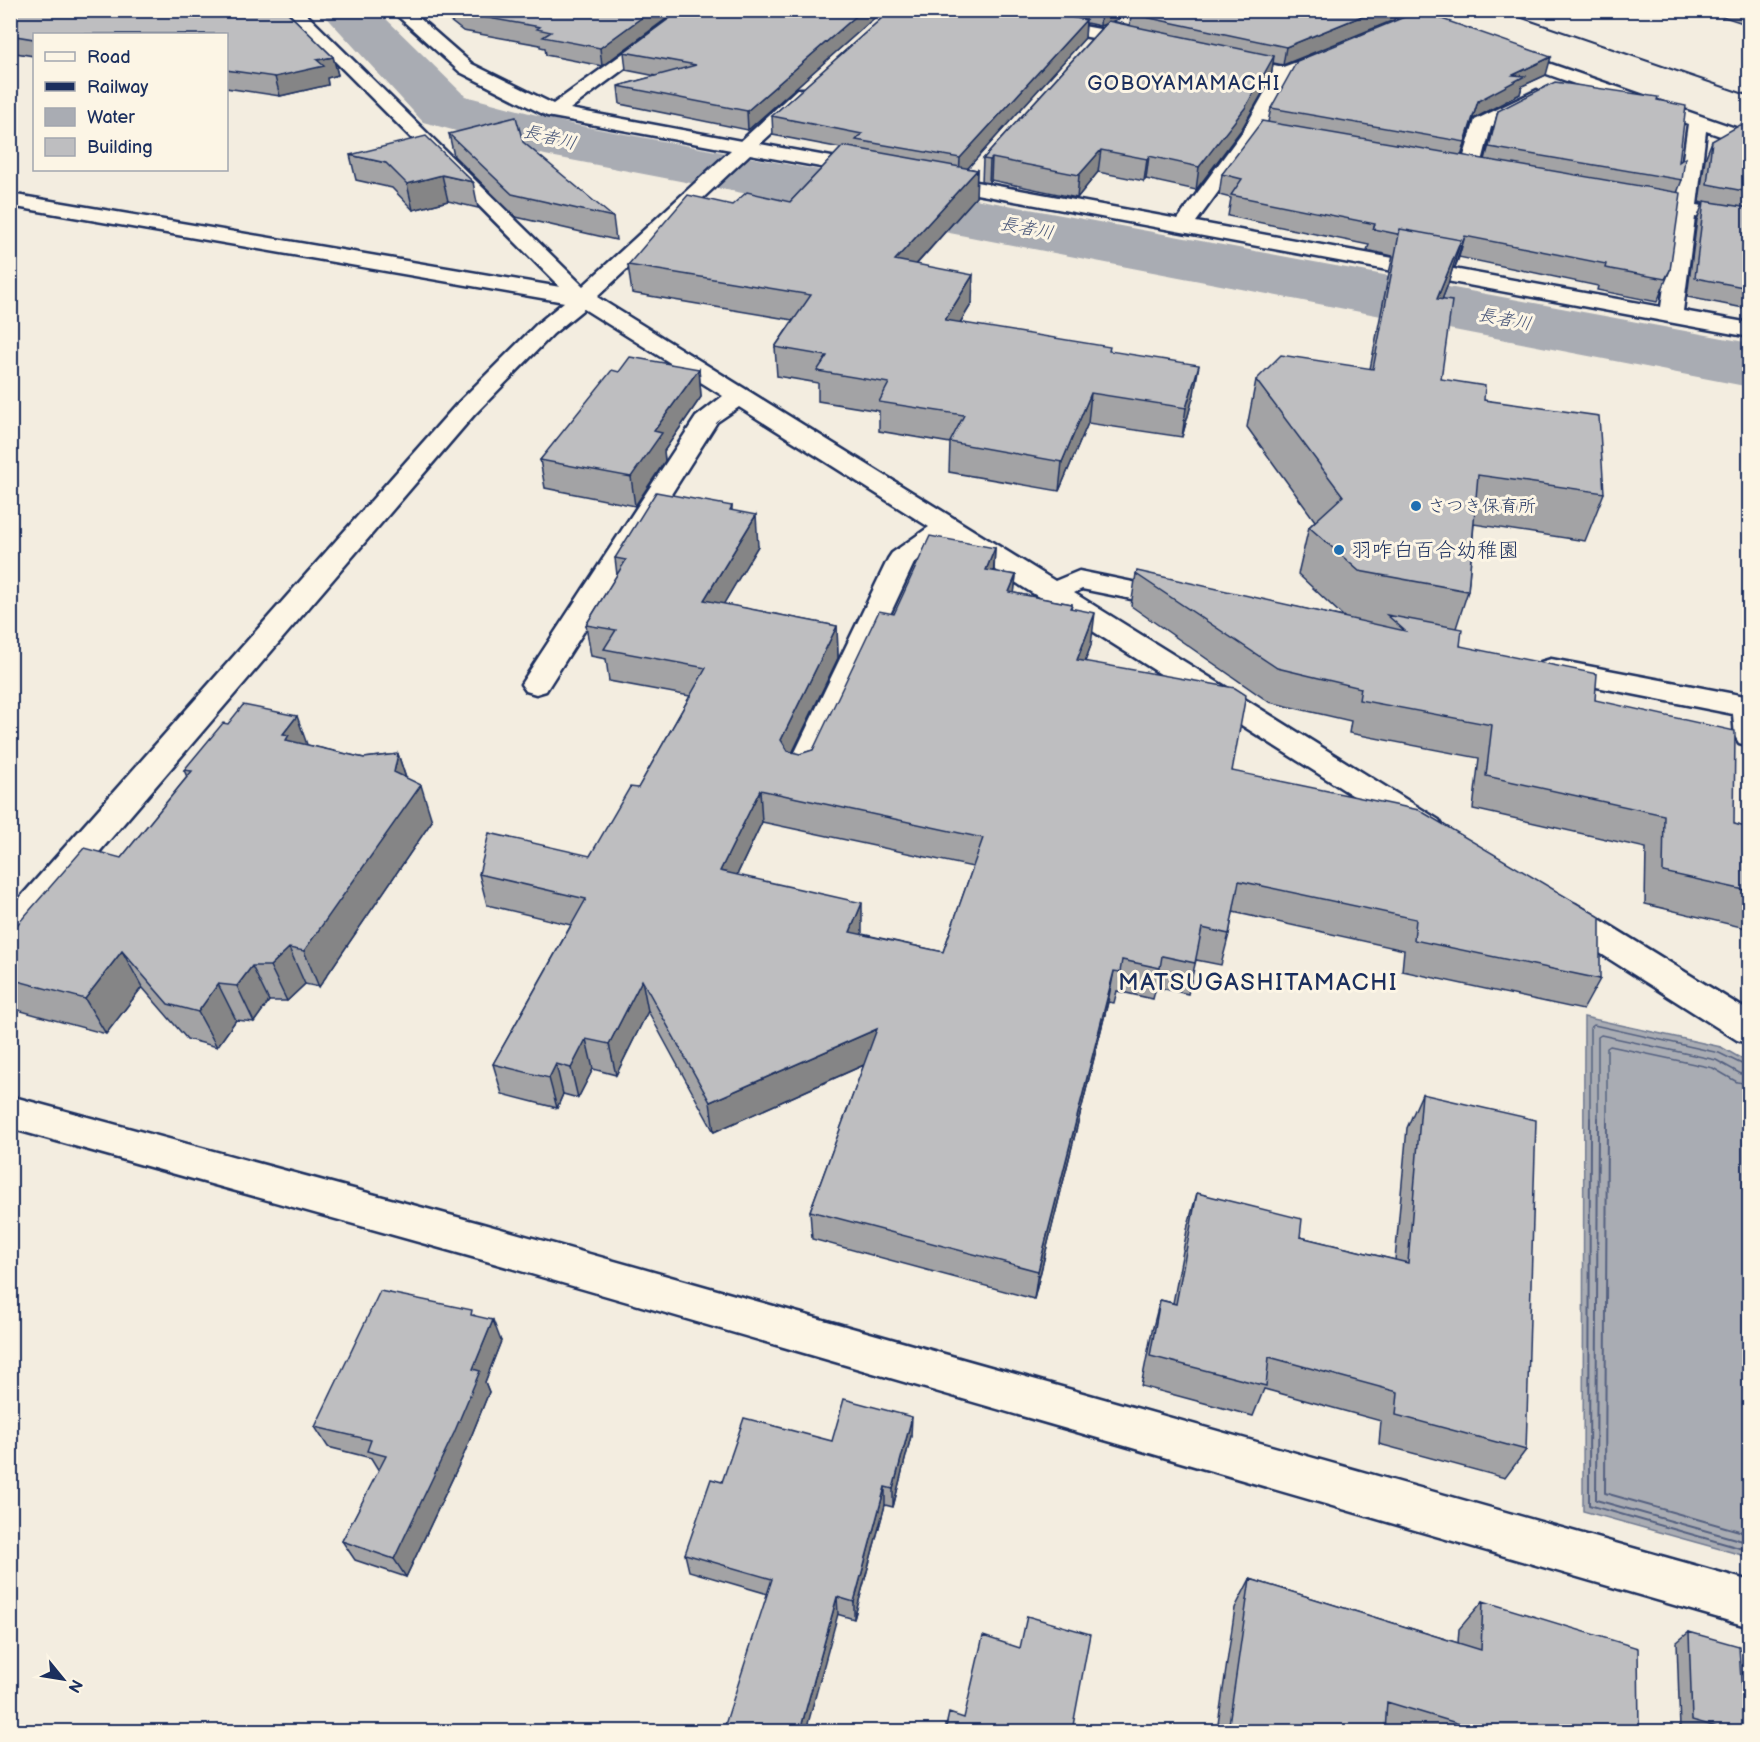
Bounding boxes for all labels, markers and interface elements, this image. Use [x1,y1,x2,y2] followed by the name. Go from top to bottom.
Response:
[33,33,228,171] legend
[87,47,131,68] text: Road
[1087,72,1281,96] district label: GOBOYAMAMACHI
[87,77,149,98] text: Railway
[87,107,135,128] text: Water
[521,121,579,154] water label: 長者川
[87,137,153,158] text: Building
[998,213,1055,244] water label: 長者川
[1476,304,1533,335] water label: 長者川
[1428,496,1536,517] place label: さつき保育所
[1409,499,1423,513] marker: さつき保育所
[1351,538,1519,563] place label: 羽咋白百合幼稚園
[1332,543,1346,557] marker: 羽咋白百合幼稚園
[1118,968,1398,997] district label: MATSUGASHITAMACHI
[33,1649,93,1709] north arrow
[63,1676,86,1696] text: N

